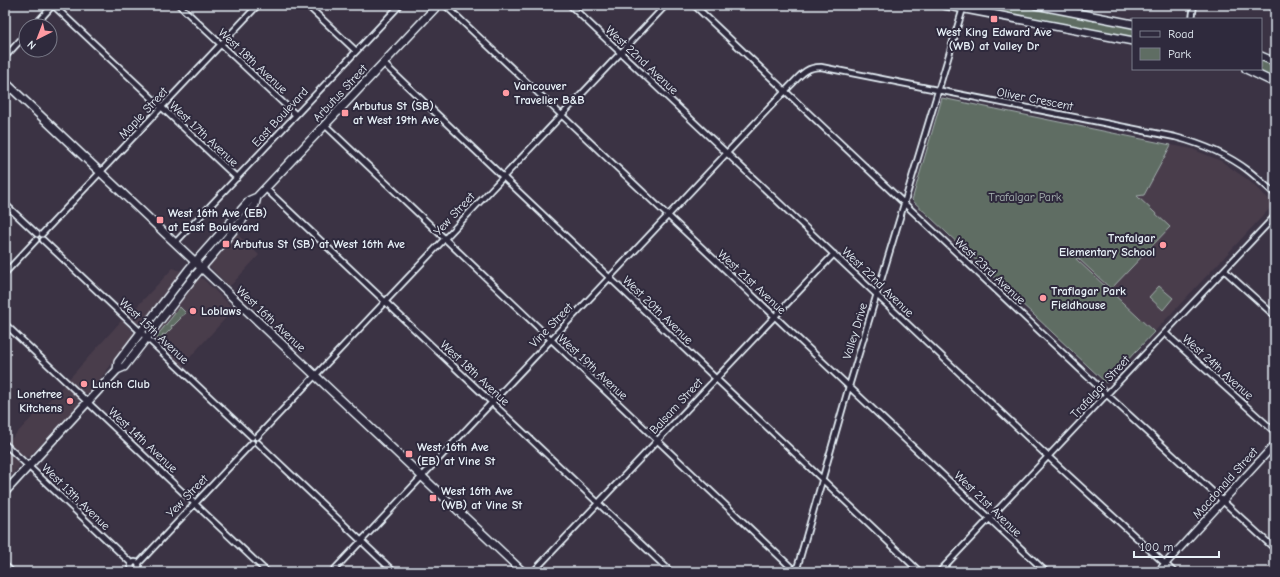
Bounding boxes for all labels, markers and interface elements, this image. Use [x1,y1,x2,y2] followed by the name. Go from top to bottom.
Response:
[989,14,999,24] marker: West King Edward Ave (WB) at Valley Dr
[18,18,58,58] north arrow
[1132,18,1262,70] legend
[603,23,681,97] street label: West 22nd Avenue
[216,25,290,97] street label: West 18th Avenue
[936,25,1052,53] place label: West King Edward Ave (WB) at Valley Dr
[1168,27,1194,41] text: Road
[25,38,39,52] text: N
[1168,47,1191,61] text: Park
[310,61,370,124] street label: Arbutus Street
[514,79,584,107] place label: Vancouver Traveller B&B
[116,84,171,142] street label: Maple Street
[249,84,311,150] street label: East Boulevard
[996,85,1075,113] street label: Oliver Crescent
[501,88,511,98] marker: Vancouver Traveller B&B
[167,99,241,169] street label: West 17th Avenue
[353,99,439,127] place label: Arbutus St (SB) at West 19th Ave
[340,108,350,118] marker: Arbutus St (SB) at West 19th Ave
[431,189,478,238] street label: Yew Street
[988,190,1062,204] park label: Trafalgar Park
[168,206,267,234] place label: West 16th Ave (EB) at East Boulevard
[155,215,165,225] marker: West 16th Ave (EB) at East Boulevard
[1059,231,1155,259] place label: Trafalgar Elementary School
[952,235,1028,307] street label: West 23rd Avenue
[234,237,405,251] place label: Arbutus St (SB) at West 16th Ave
[221,239,231,249] marker: Arbutus St (SB) at West 16th Ave
[1158,240,1168,250] marker: Trafalgar Elementary School
[839,244,917,320] street label: West 22nd Avenue
[715,247,789,317] street label: West 21st Avenue
[620,273,696,347] street label: West 20th Avenue
[233,283,309,355] street label: West 16th Avenue
[1051,284,1126,312] place label: Traflagar Park Fieldhouse
[1038,293,1048,303] marker: Traflagar Park Fieldhouse
[116,295,192,367] street label: West 15th Avenue
[527,300,576,350] street label: Vine Street
[840,301,870,361] street label: Valley Drive
[201,304,241,318] place label: Loblaws
[188,306,198,316] marker: Loblaws
[555,331,631,403] street label: West 19th Avenue
[1180,332,1256,402] street label: West 24th Avenue
[438,337,512,409] street label: West 18th Avenue
[1067,352,1133,421] street label: Trafalgar Street
[647,375,706,437] street label: Balsam Street
[92,377,150,391] place label: Lunch Club
[79,379,89,389] marker: Lunch Club
[17,387,62,415] place label: Lonetree Kitchens
[65,396,75,406] marker: Lonetree Kitchens
[106,405,180,475] street label: West 14th Avenue
[417,440,496,468] place label: West 16th Ave (EB) at Vine St
[1189,444,1261,521] street label: Macdonald Street
[404,449,414,459] marker: West 16th Ave (EB) at Vine St
[39,461,113,533] street label: West 13th Avenue
[951,468,1025,540] street label: West 21st Avenue
[163,471,211,520] street label: Yew Street
[441,484,523,512] place label: West 16th Ave (WB) at Vine St
[428,493,438,503] marker: West 16th Ave (WB) at Vine St
[1134,533,1219,559] scale bar
[1140,540,1173,554] text: 100 m

